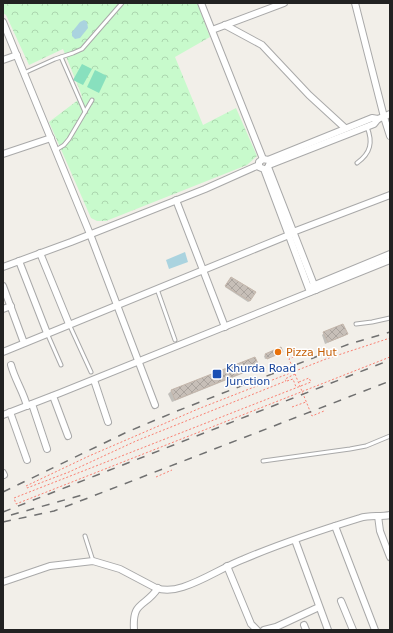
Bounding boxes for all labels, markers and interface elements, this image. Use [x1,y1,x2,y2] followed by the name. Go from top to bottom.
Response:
[286,346,337,359] place label: Pizza Hut
[273,347,283,357] marker: Pizza Hut
[225,362,296,388] place label: Khurda Road Junction
[211,368,223,380] marker: Khurda Road Junction

